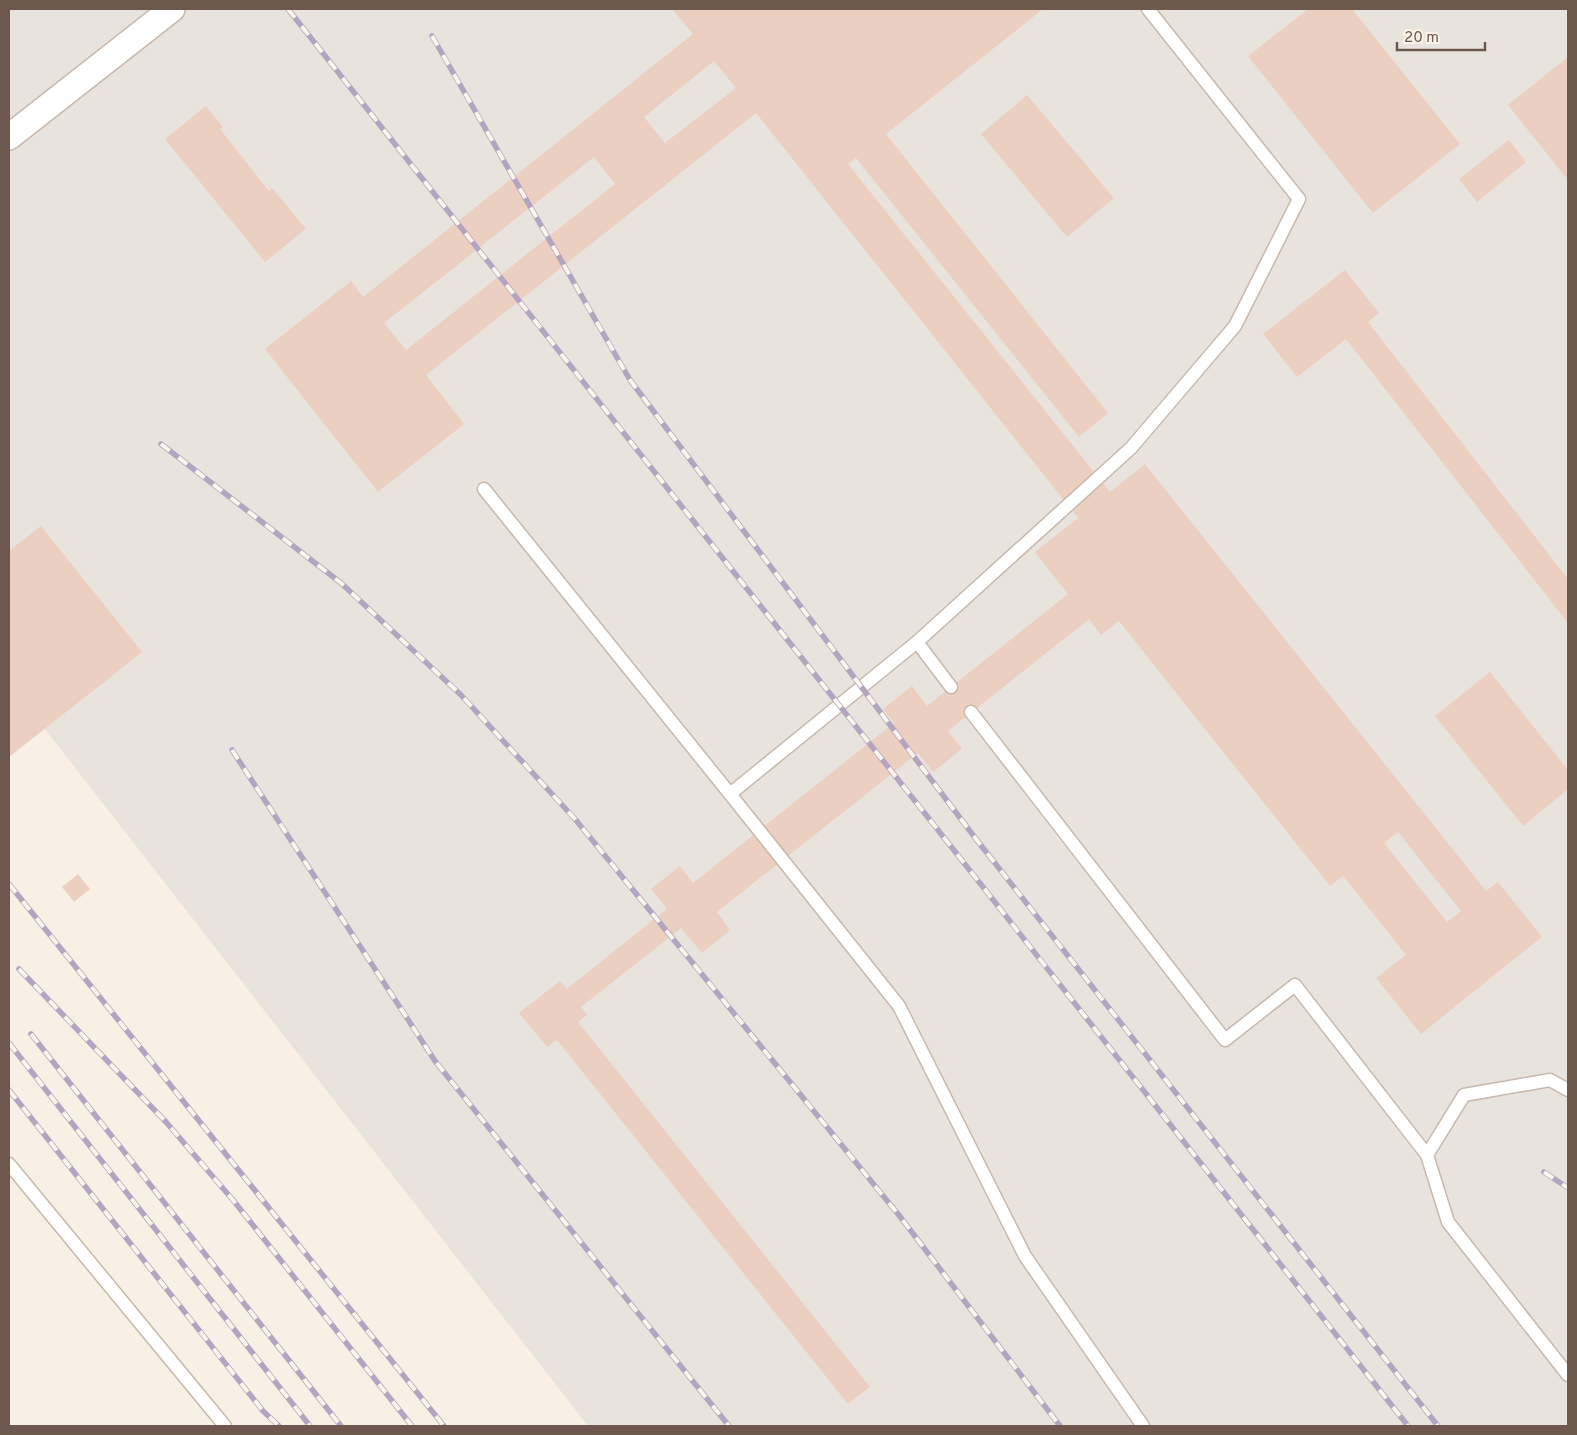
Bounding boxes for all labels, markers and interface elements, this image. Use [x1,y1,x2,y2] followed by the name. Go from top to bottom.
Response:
[1397,20,1484,52] scale bar
[1404,29,1439,48] text: 20 m

